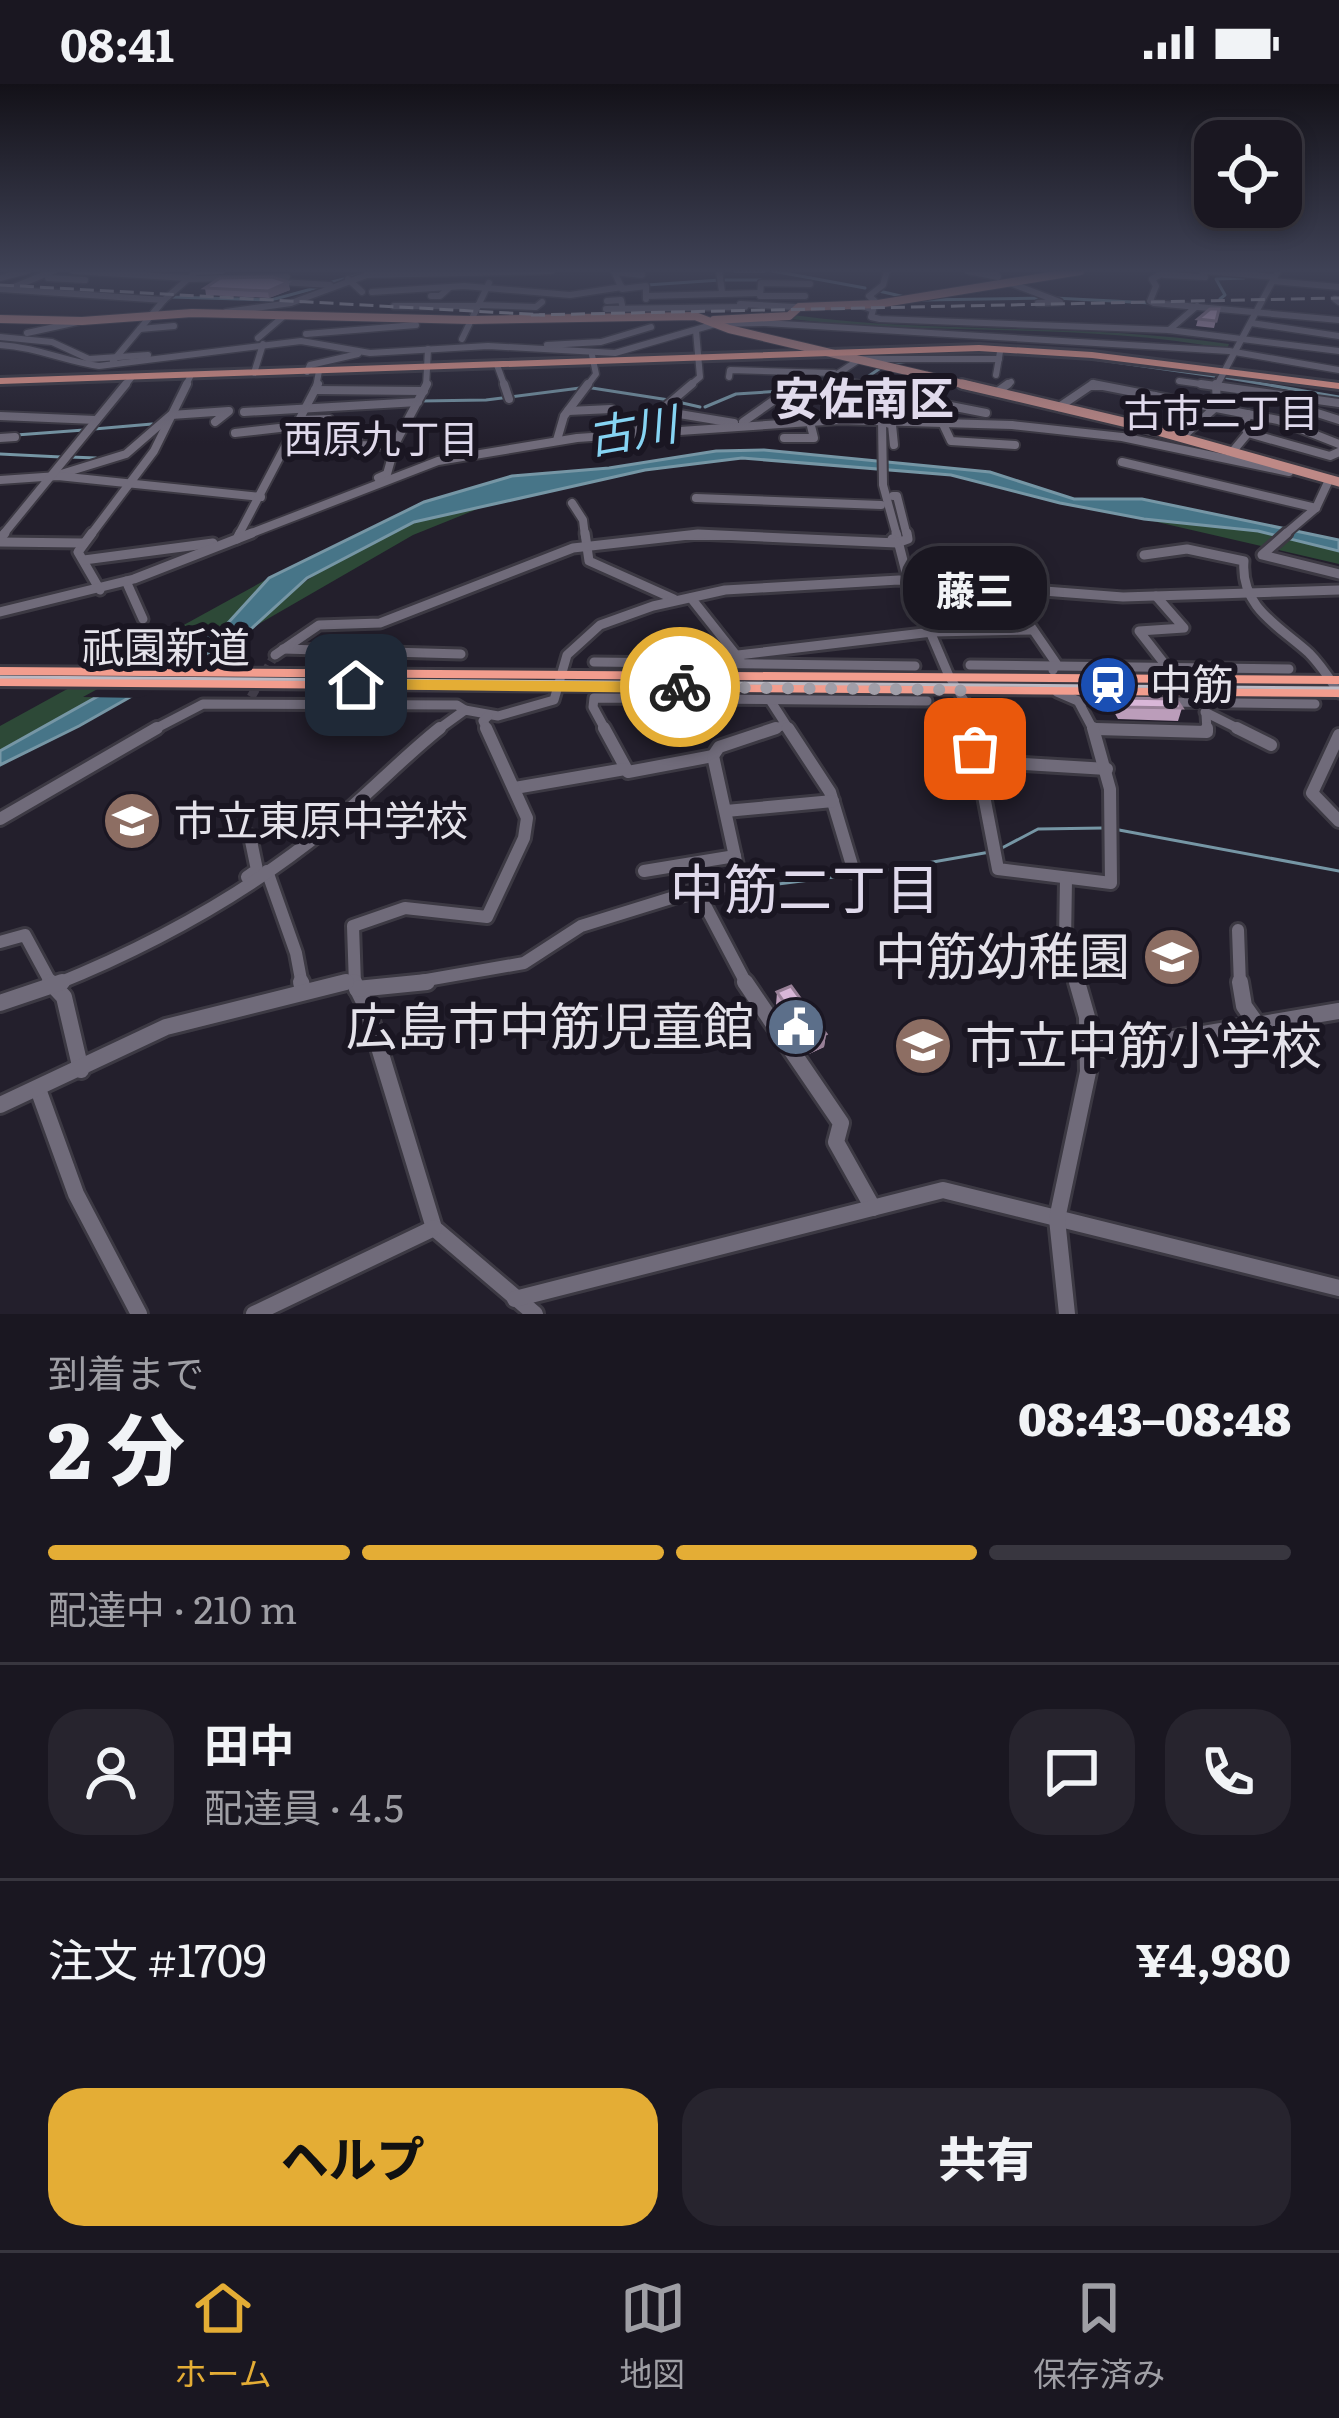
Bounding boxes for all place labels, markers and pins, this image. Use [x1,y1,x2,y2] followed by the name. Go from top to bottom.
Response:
[903,545,1047,629] callout: 藤三
[305,634,407,736] pin
[1150,651,1234,713] place label: 中筋
[1077,654,1139,716] station icon: 中筋
[924,698,1026,800] pin
[174,787,468,849] place label: 市立東原中学校
[101,790,163,852] school or university icon: 市立東原中学校
[875,915,1130,991] place label: 中筋幼稚園
[1141,926,1203,988] school or university icon: 中筋幼稚園
[346,985,754,1061] place label: 広島市中筋児童館
[765,996,827,1058] public building icon: 広島市中筋児童館
[965,1004,1322,1080] place label: 市立中筋小学校
[892,1015,954,1077] school or university icon: 市立中筋小学校

